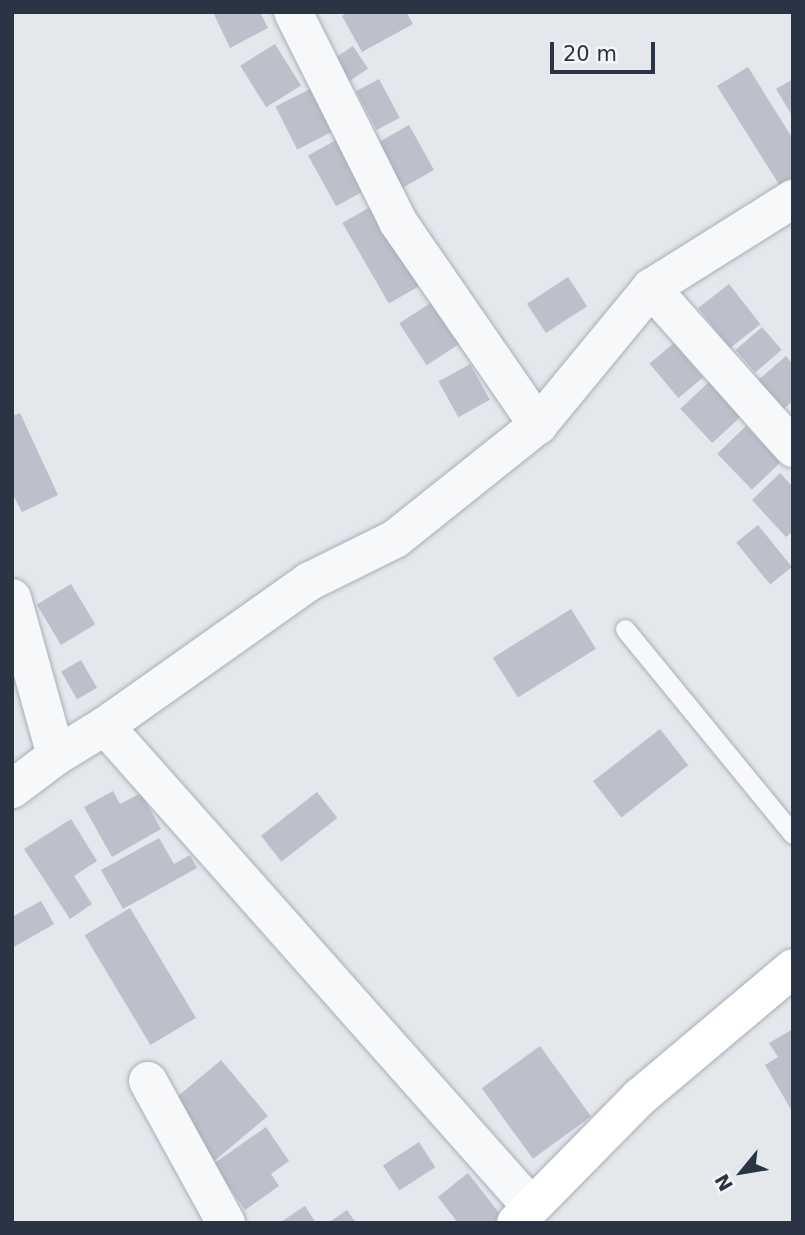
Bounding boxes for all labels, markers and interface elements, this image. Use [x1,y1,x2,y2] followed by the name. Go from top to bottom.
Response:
[553,28,658,72] scale bar
[563,42,617,66] text: 20 m
[707,1137,777,1207] north arrow
[710,1170,737,1195] text: N

